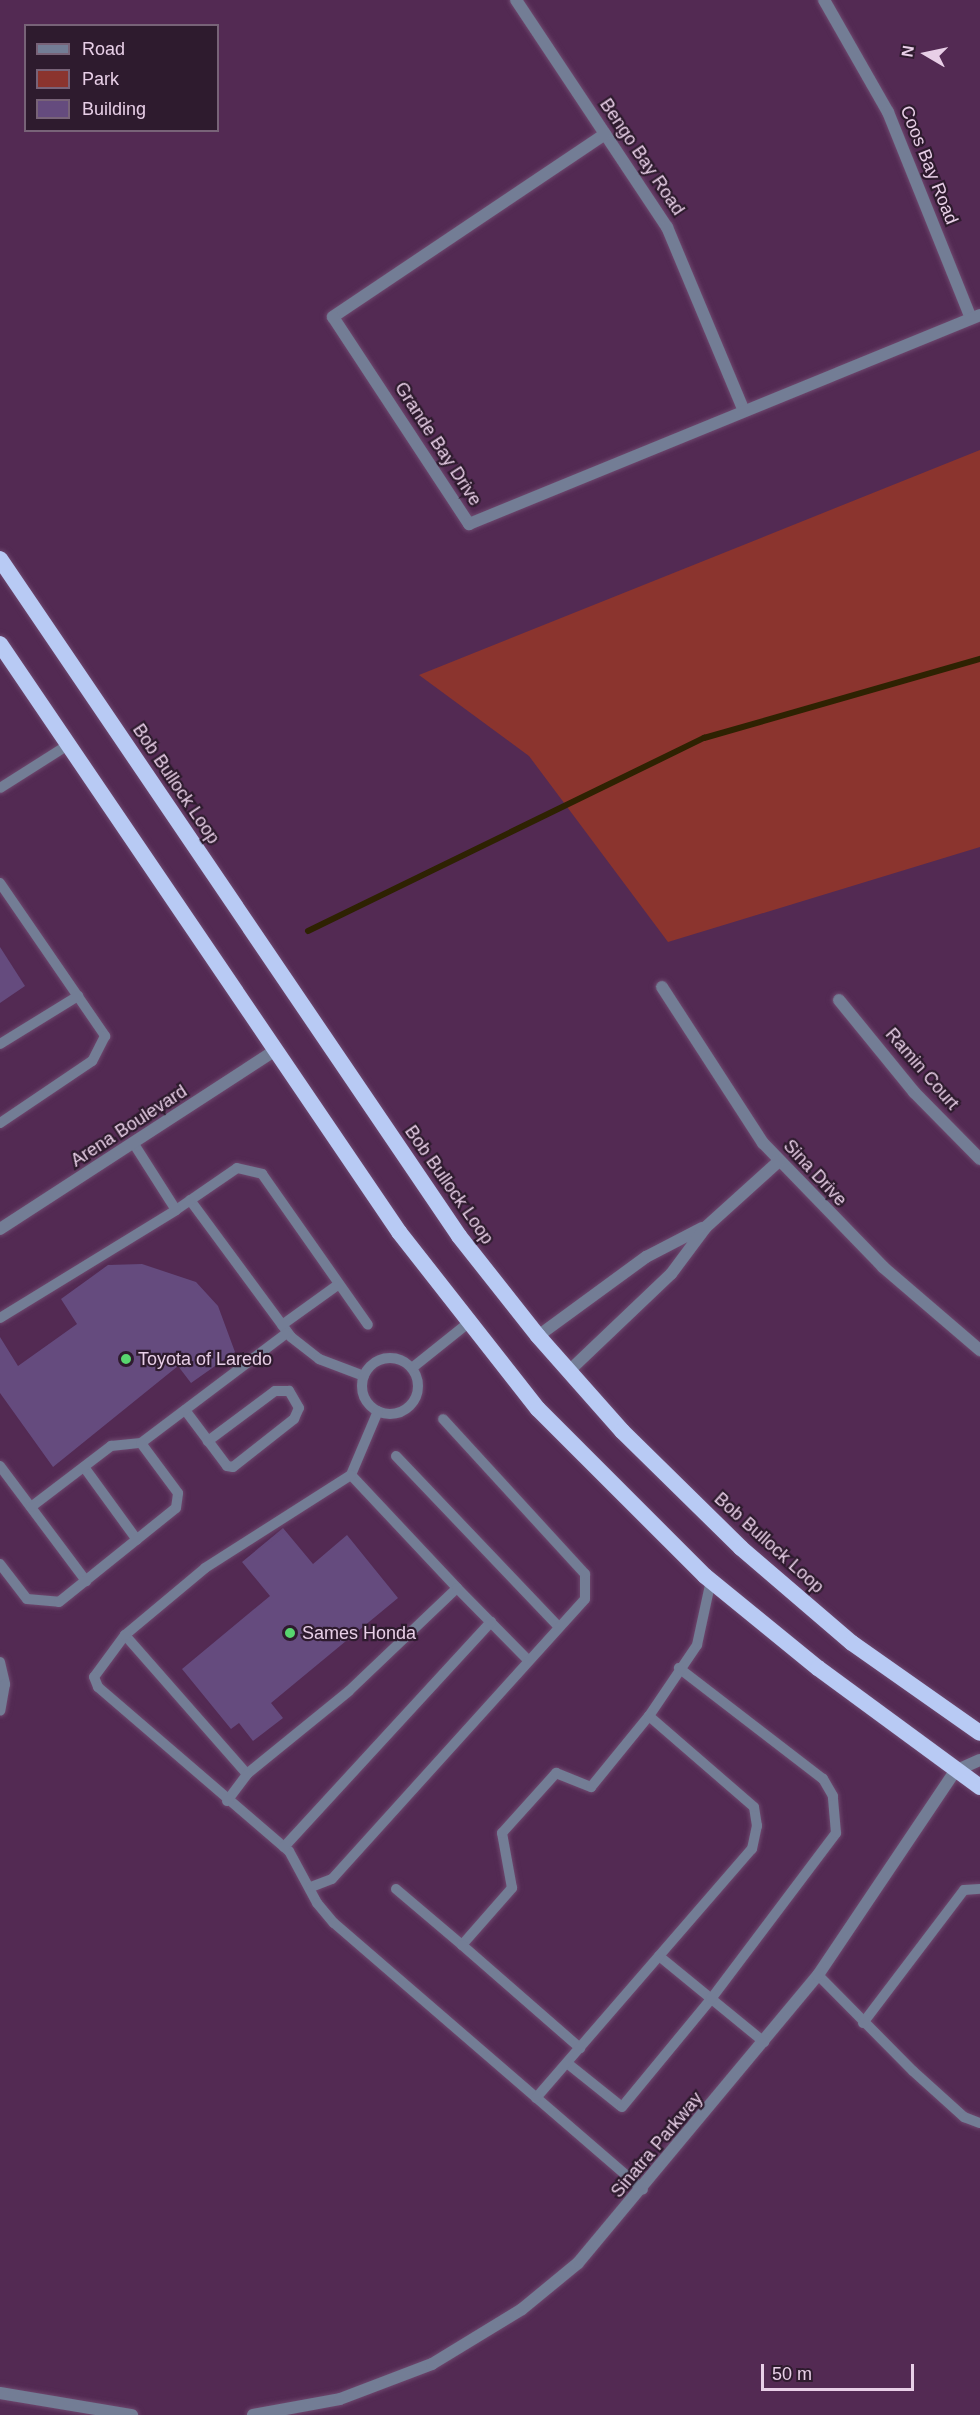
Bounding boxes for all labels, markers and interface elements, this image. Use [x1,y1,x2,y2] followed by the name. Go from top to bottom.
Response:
[24,24,219,132] legend
[896,24,956,84] north arrow
[82,39,125,59] text: Road
[898,44,917,58] text: N
[82,69,119,89] text: Park
[595,95,689,219] street label: Bengo Bay Road
[82,99,146,119] text: Building
[895,103,963,227] street label: Coos Bay Road
[390,378,486,510] street label: Grande Bay Drive
[128,720,224,848] street label: Bob Bullock Loop
[881,1024,963,1114] street label: Ramin Court
[67,1080,191,1172] street label: Arena Boulevard
[400,1121,498,1249] street label: Bob Bullock Loop
[779,1135,851,1211] street label: Sina Drive
[138,1348,272,1370] place label: Toyota of Laredo
[119,1352,133,1366] marker: Toyota of Laredo
[710,1488,828,1598] street label: Bob Bullock Loop
[302,1622,416,1644] place label: Sames Honda
[283,1626,297,1640] marker: Sames Honda
[607,2088,707,2202] street label: Sinatra Parkway
[764,2352,917,2390] scale bar
[772,2364,812,2384] text: 50 m

